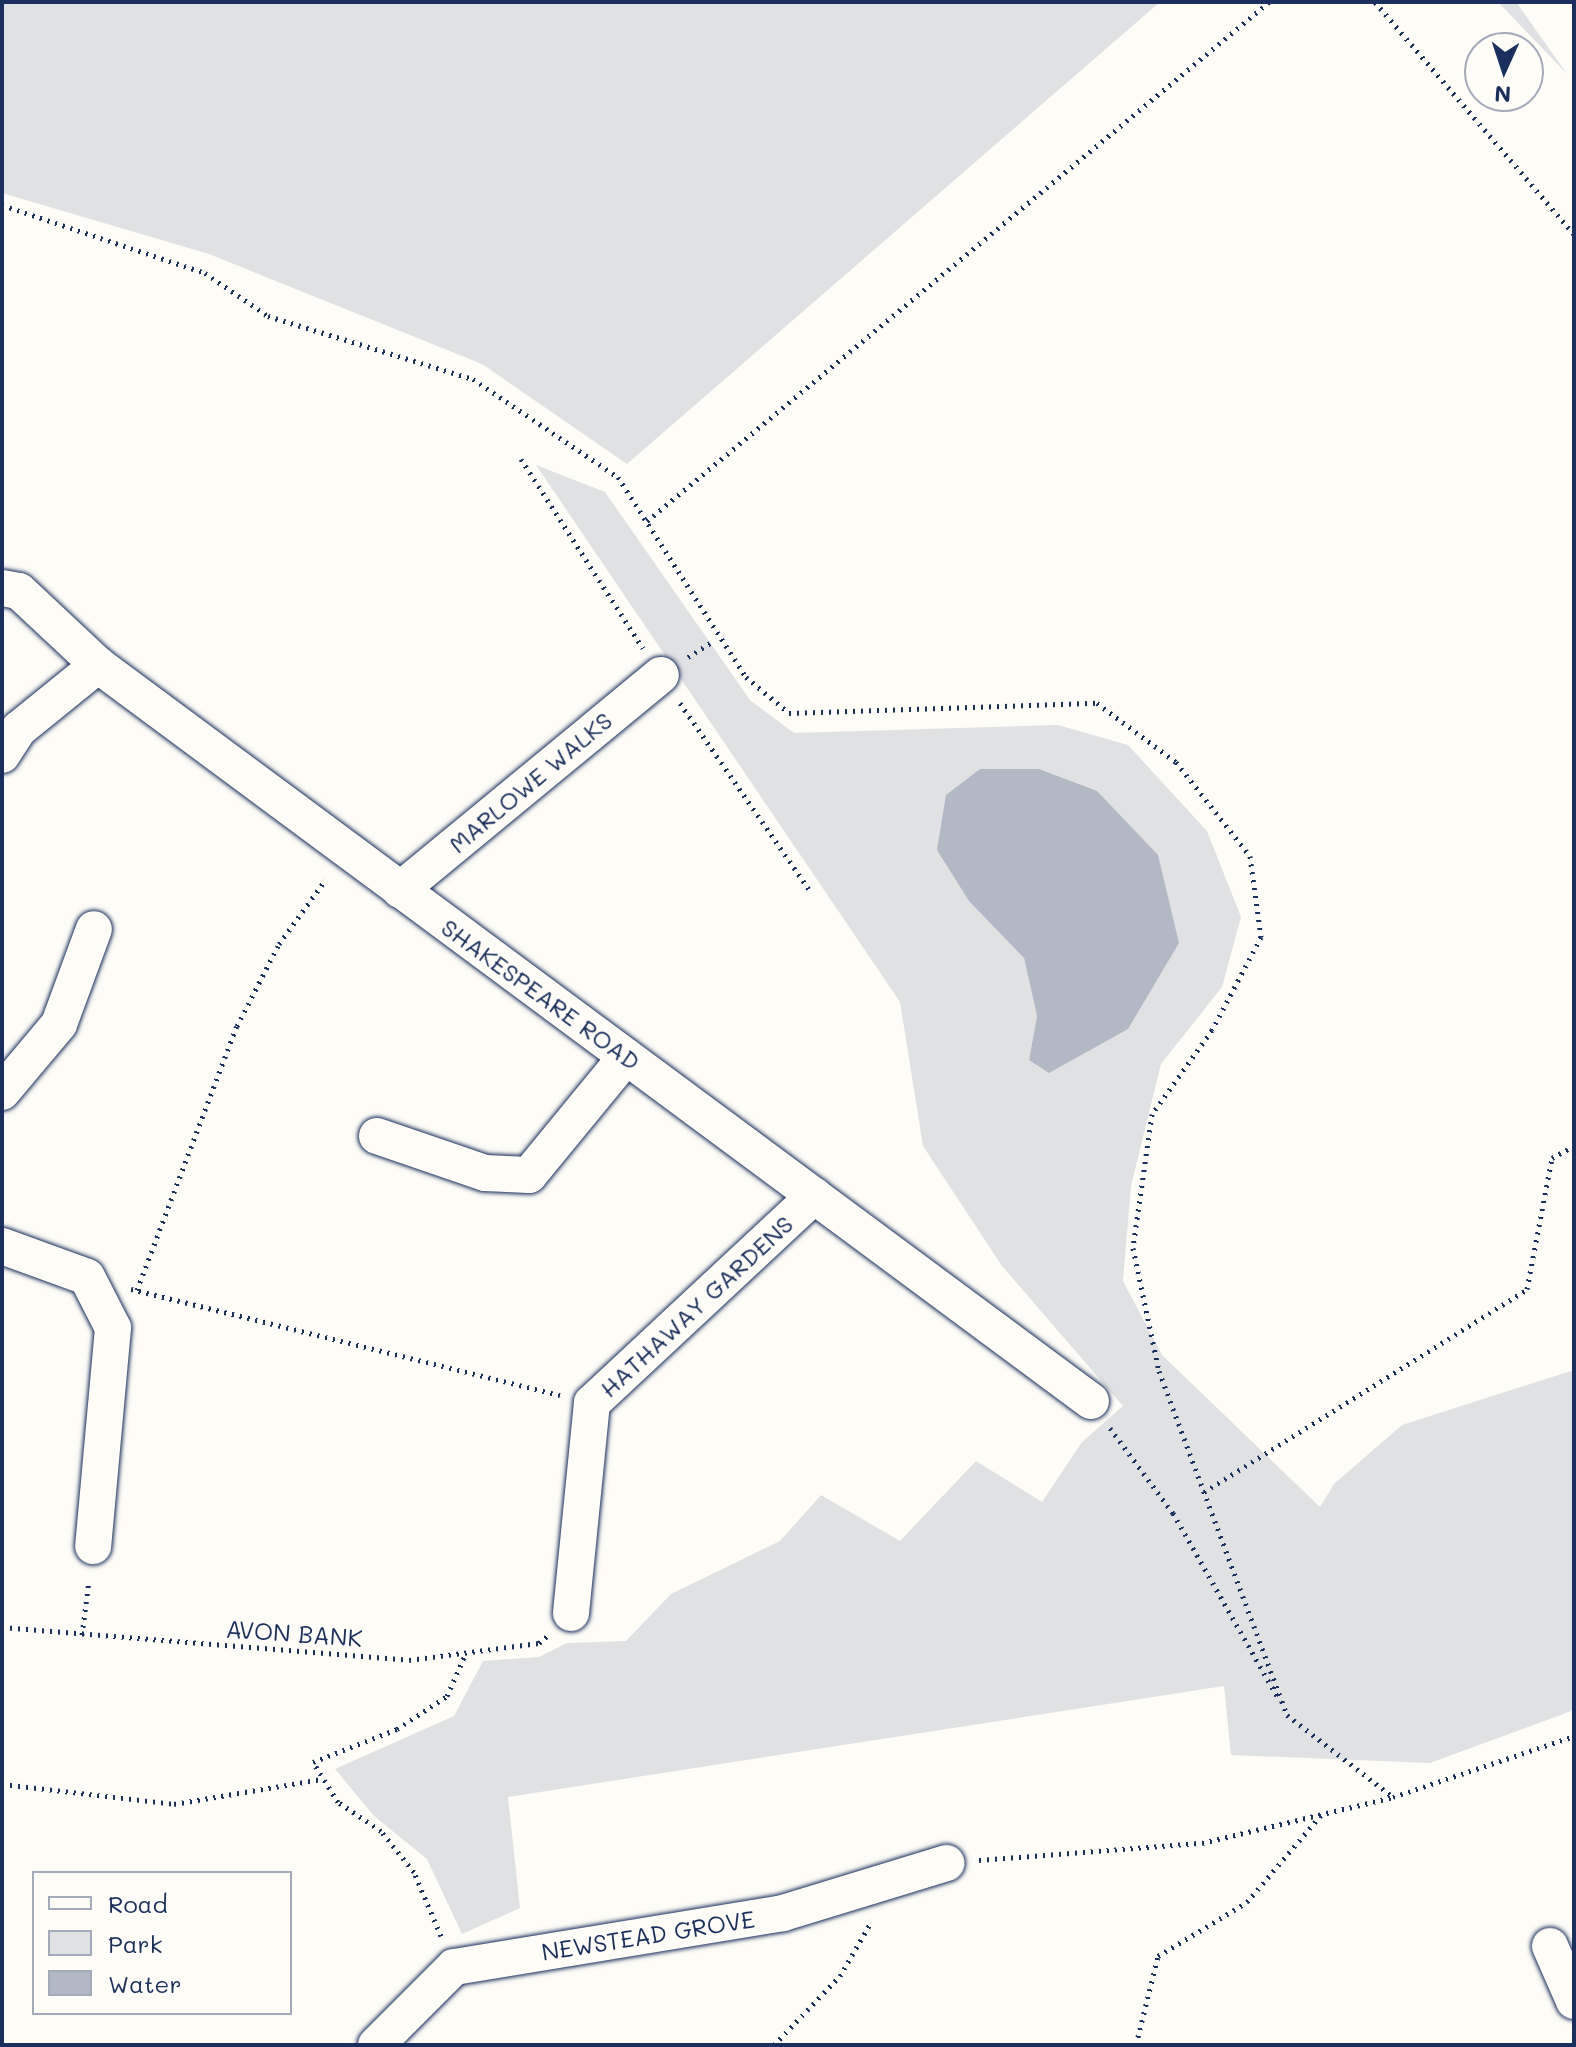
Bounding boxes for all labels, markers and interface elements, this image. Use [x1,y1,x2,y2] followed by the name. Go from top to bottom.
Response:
[1464,32,1544,112] north arrow
[1494,80,1512,109] text: N
[443,706,617,858] street label: MARLOWE WALKS
[436,912,646,1076] street label: SHAKESPEARE ROAD
[594,1209,798,1403] street label: HATHAWAY GARDENS
[225,1614,363,1652] street label: AVON BANK
[32,1871,292,2015] legend
[108,1888,168,1919] text: Road
[539,1904,757,1966] street label: NEWSTEAD GROVE
[108,1928,162,1959] text: Park
[108,1968,182,1999] text: Water

